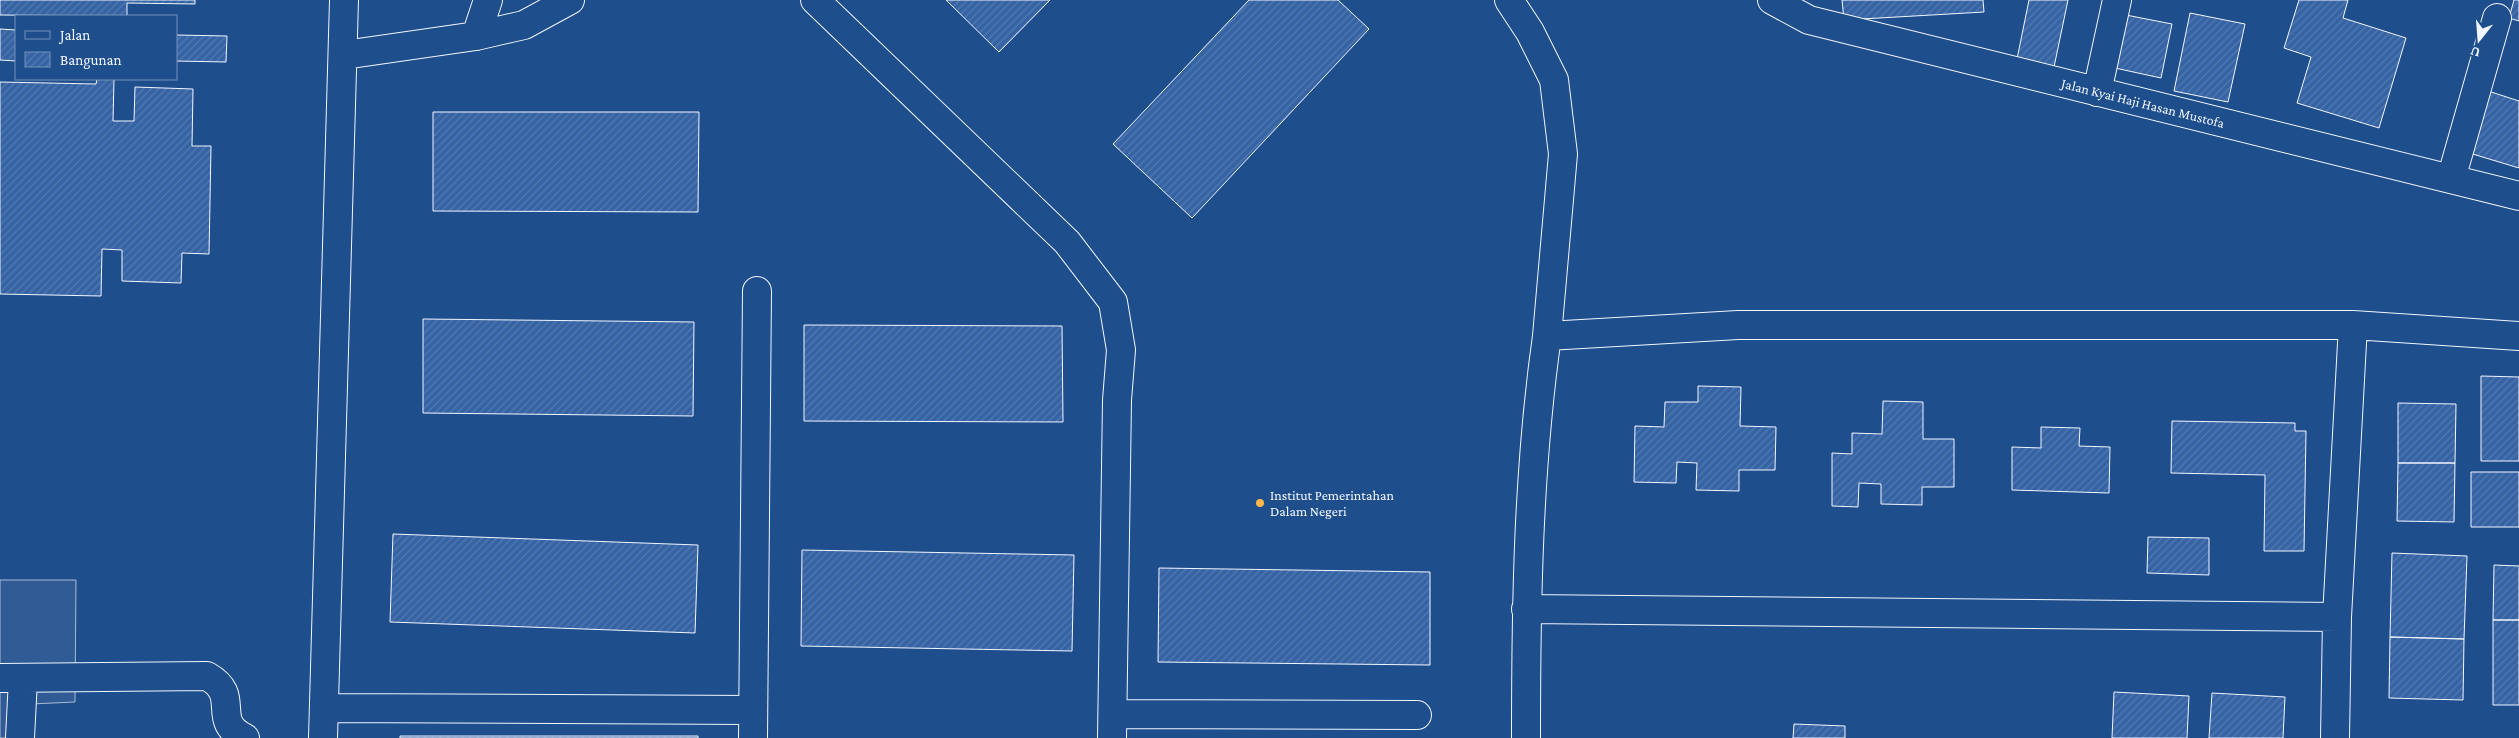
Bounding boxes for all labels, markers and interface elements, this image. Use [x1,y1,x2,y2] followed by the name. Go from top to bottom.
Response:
[15,15,178,80] legend
[2454,15,2504,65] north arrow
[58,27,90,44] text: Jalan
[2468,43,2482,61] text: U
[60,52,121,69] text: Bangunan
[2058,75,2227,132] street label: Jalan Kyai Haji Hasan Mustofa
[1270,487,1394,519] place label: Institut Pemerintahan Dalam Negeri
[1254,497,1266,509] marker: Institut Pemerintahan Dalam Negeri

